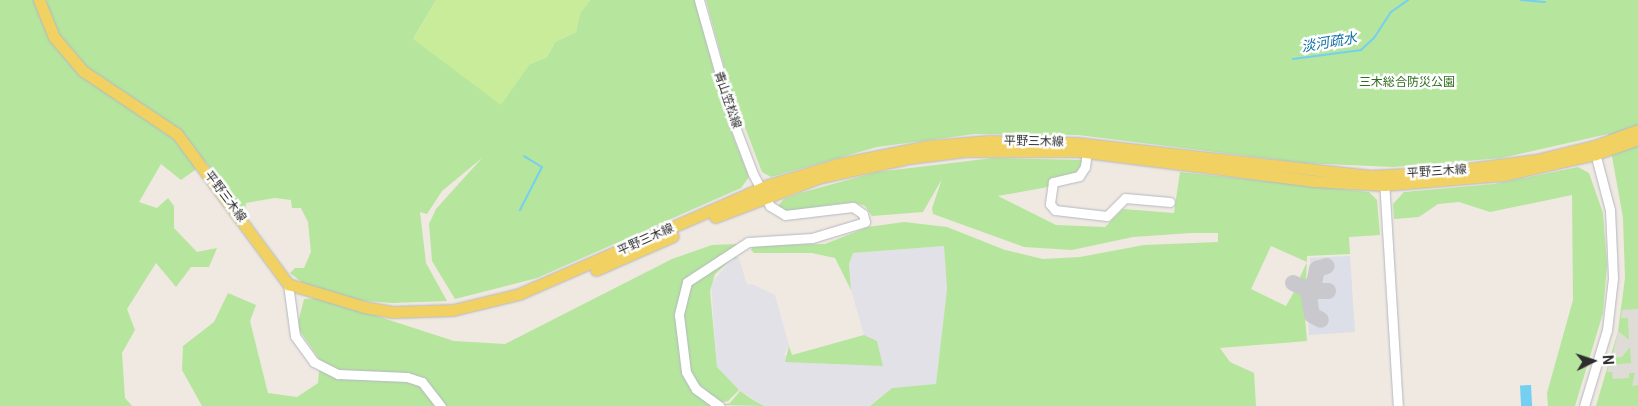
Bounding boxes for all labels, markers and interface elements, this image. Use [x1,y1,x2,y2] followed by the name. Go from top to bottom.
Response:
[1300,29,1358,55] water label: 淡河疏水
[710,69,744,131] street label: 青山笠松線
[1359,76,1455,90] park label: 三木総合防災公園
[1004,134,1064,150] street label: 平野三木線
[1407,163,1467,181] street label: 平野三木線
[201,169,249,225] street label: 平野三木線
[616,221,676,259] street label: 平野三木線
[1568,336,1618,386] north arrow
[1600,354,1616,365] text: N

